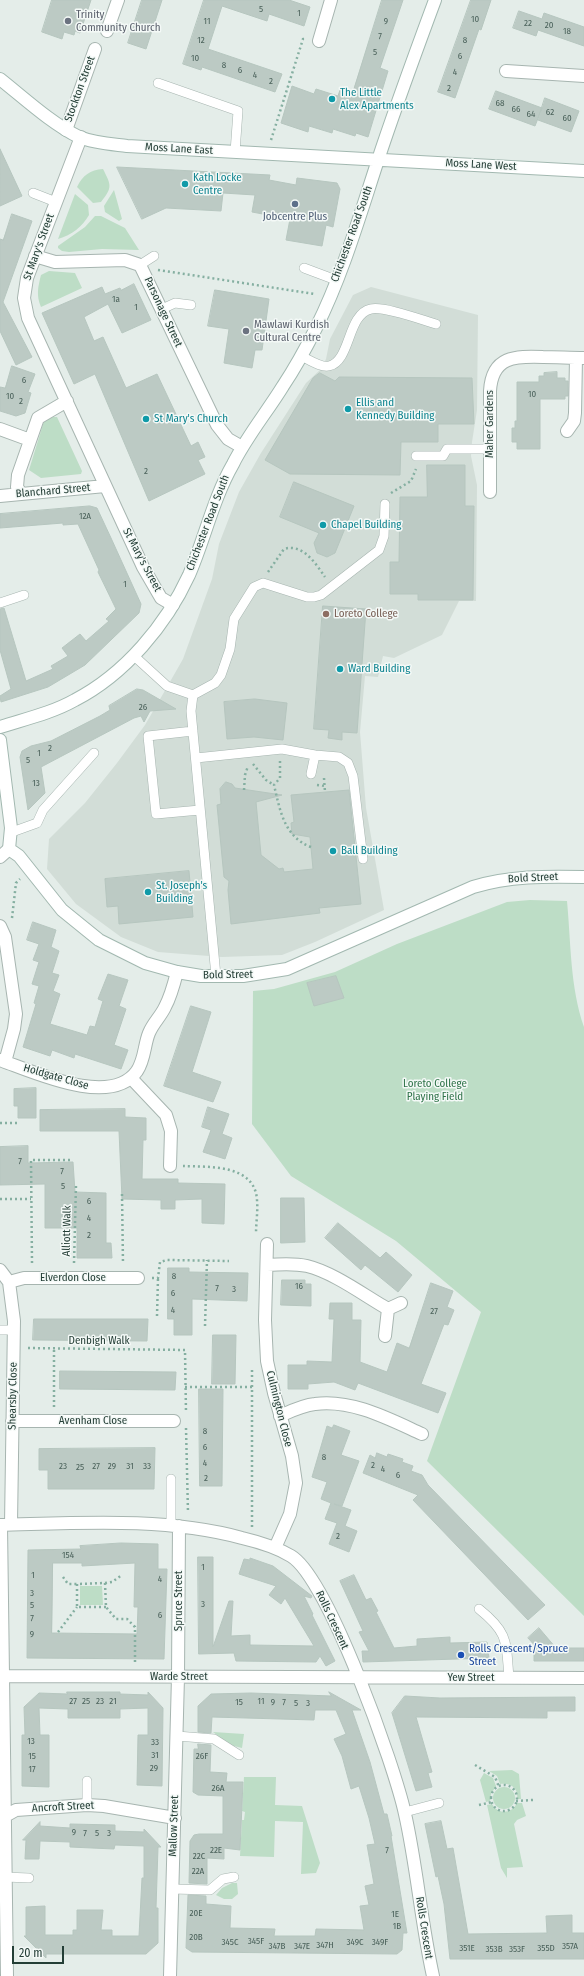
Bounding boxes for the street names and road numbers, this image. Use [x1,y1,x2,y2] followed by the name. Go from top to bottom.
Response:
[62,54,98,124] street label: Stockton Street
[145,141,213,157] street label: Moss Lane East
[445,157,517,173] street label: Moss Lane West
[328,184,376,284] street label: Chichester Road South
[21,212,57,282] street label: St Mary's Street
[141,275,185,349] street label: Parsonage Street
[483,390,497,458] street label: Maher Gardens
[184,473,232,573] street label: Chichester Road South
[15,481,91,501] street label: Blanchard Street
[120,526,164,594] street label: St Mary's Street
[508,870,558,886] street label: Bold Street
[203,968,253,982] street label: Bold Street
[22,1061,90,1093] street label: Holdgate Close
[60,1205,74,1257] street label: Alliott Walk
[40,1271,106,1285] street label: Elverdon Close
[68,1334,130,1348] street label: Denbigh Walk
[6,1362,20,1430] street label: Shearsby Close
[263,1370,295,1448] street label: Culmington Close
[59,1414,127,1428] street label: Avenham Close
[172,1571,186,1631] street label: Spruce Street
[313,1589,351,1651] street label: Rolls Crescent
[150,1670,208,1684] street label: Warde Street
[447,1671,495,1685] street label: Yew Street
[166,1795,182,1857] street label: Mallow Street
[32,1799,94,1815] street label: Ancroft Street
[413,1896,435,1960] street label: Rolls Crescent

